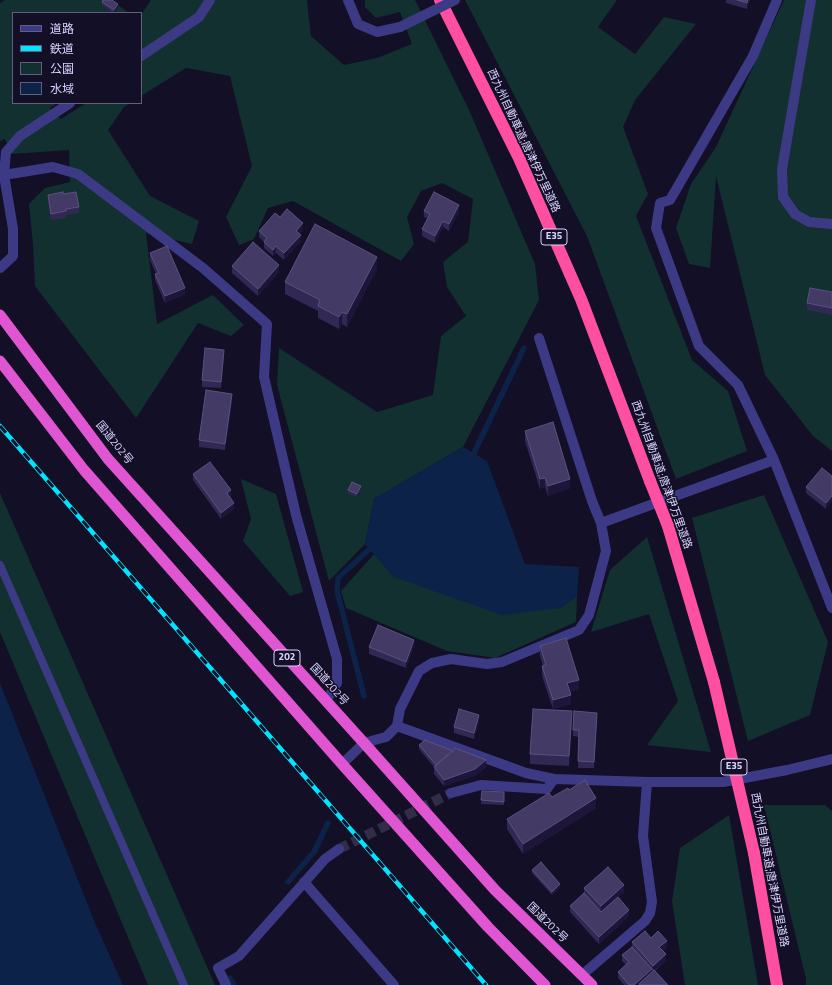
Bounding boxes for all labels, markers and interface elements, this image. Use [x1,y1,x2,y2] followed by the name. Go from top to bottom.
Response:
[12,12,142,104] legend
[50,19,74,38] text: 道路
[50,39,74,58] text: 鉄道
[50,59,74,78] text: 公園
[484,67,562,215] street label: 西九州自動車道;唐津伊万里道路
[50,79,74,98] text: 水域
[541,229,567,245] road number: E35
[628,399,694,551] street label: 西九州自動車道;唐津伊万里道路
[93,419,135,467] street label: 国道202号
[274,650,300,666] road number: 202
[307,661,351,709] street label: 国道202号
[721,759,747,775] road number: E35
[748,792,790,948] street label: 西九州自動車道;唐津伊万里道路
[524,900,570,946] street label: 国道202号

